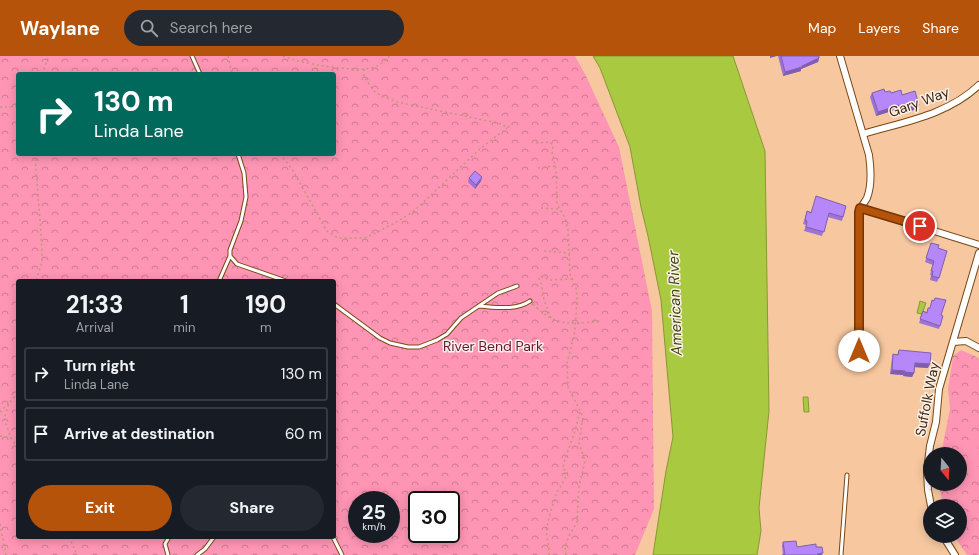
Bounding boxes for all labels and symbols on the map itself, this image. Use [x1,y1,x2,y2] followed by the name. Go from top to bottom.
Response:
[886,83,952,121] street label: Gary Way
[903,209,937,243] pin
[663,250,687,357] water label: American River
[838,330,880,372] position arrow
[443,337,543,355] park label: River Bend Park
[911,360,943,438] street label: Suffolk Way
[923,447,967,491] north arrow
[408,491,460,543] speed limit sign: 30

